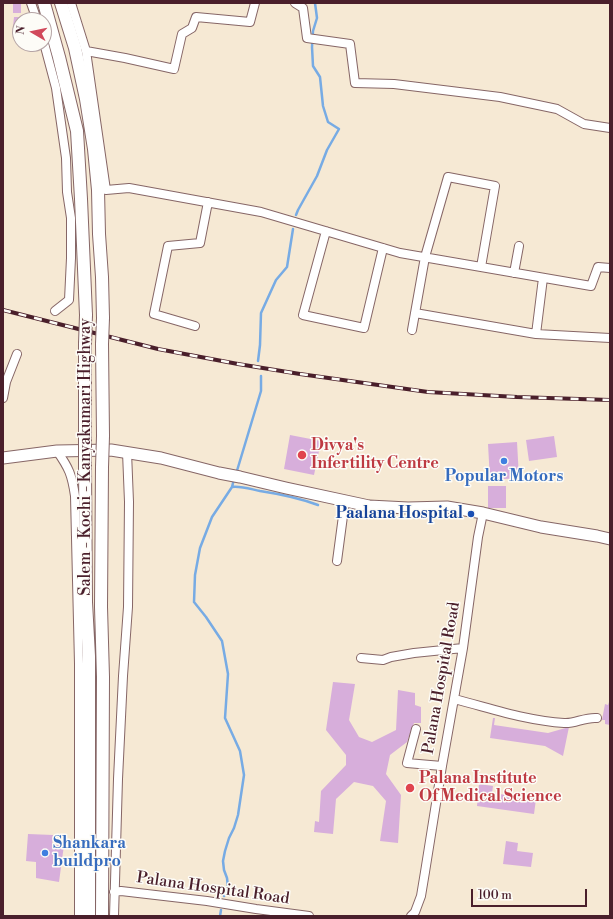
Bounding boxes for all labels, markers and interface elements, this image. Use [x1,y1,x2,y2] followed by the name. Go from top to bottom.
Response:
[12,12,52,52] north arrow
[14,25,29,36] text: N
[76,318,96,596] street label: Salem - Kochi - Kanyakumari Highway
[311,436,439,474] place label: Divya's Infertility Centre
[296,449,308,461] marker: Divya's Infertility Centre
[499,456,509,466] marker: Popular Motors
[445,467,563,487] place label: Popular Motors
[335,504,463,524] place label: Paalana Hospital
[466,509,476,519] marker: Paalana Hospital
[419,600,465,756] street label: Palana Hospital Road
[419,769,562,807] place label: Palana Institute Of Medical Science
[404,782,416,794] marker: Palana Institute Of Medical Science
[53,834,126,872] place label: Shankara buildpro
[40,848,50,858] marker: Shankara buildpro
[135,869,291,909] street label: Palana Hospital Road
[473,881,589,907] scale bar
[478,888,512,903] text: 100 m

